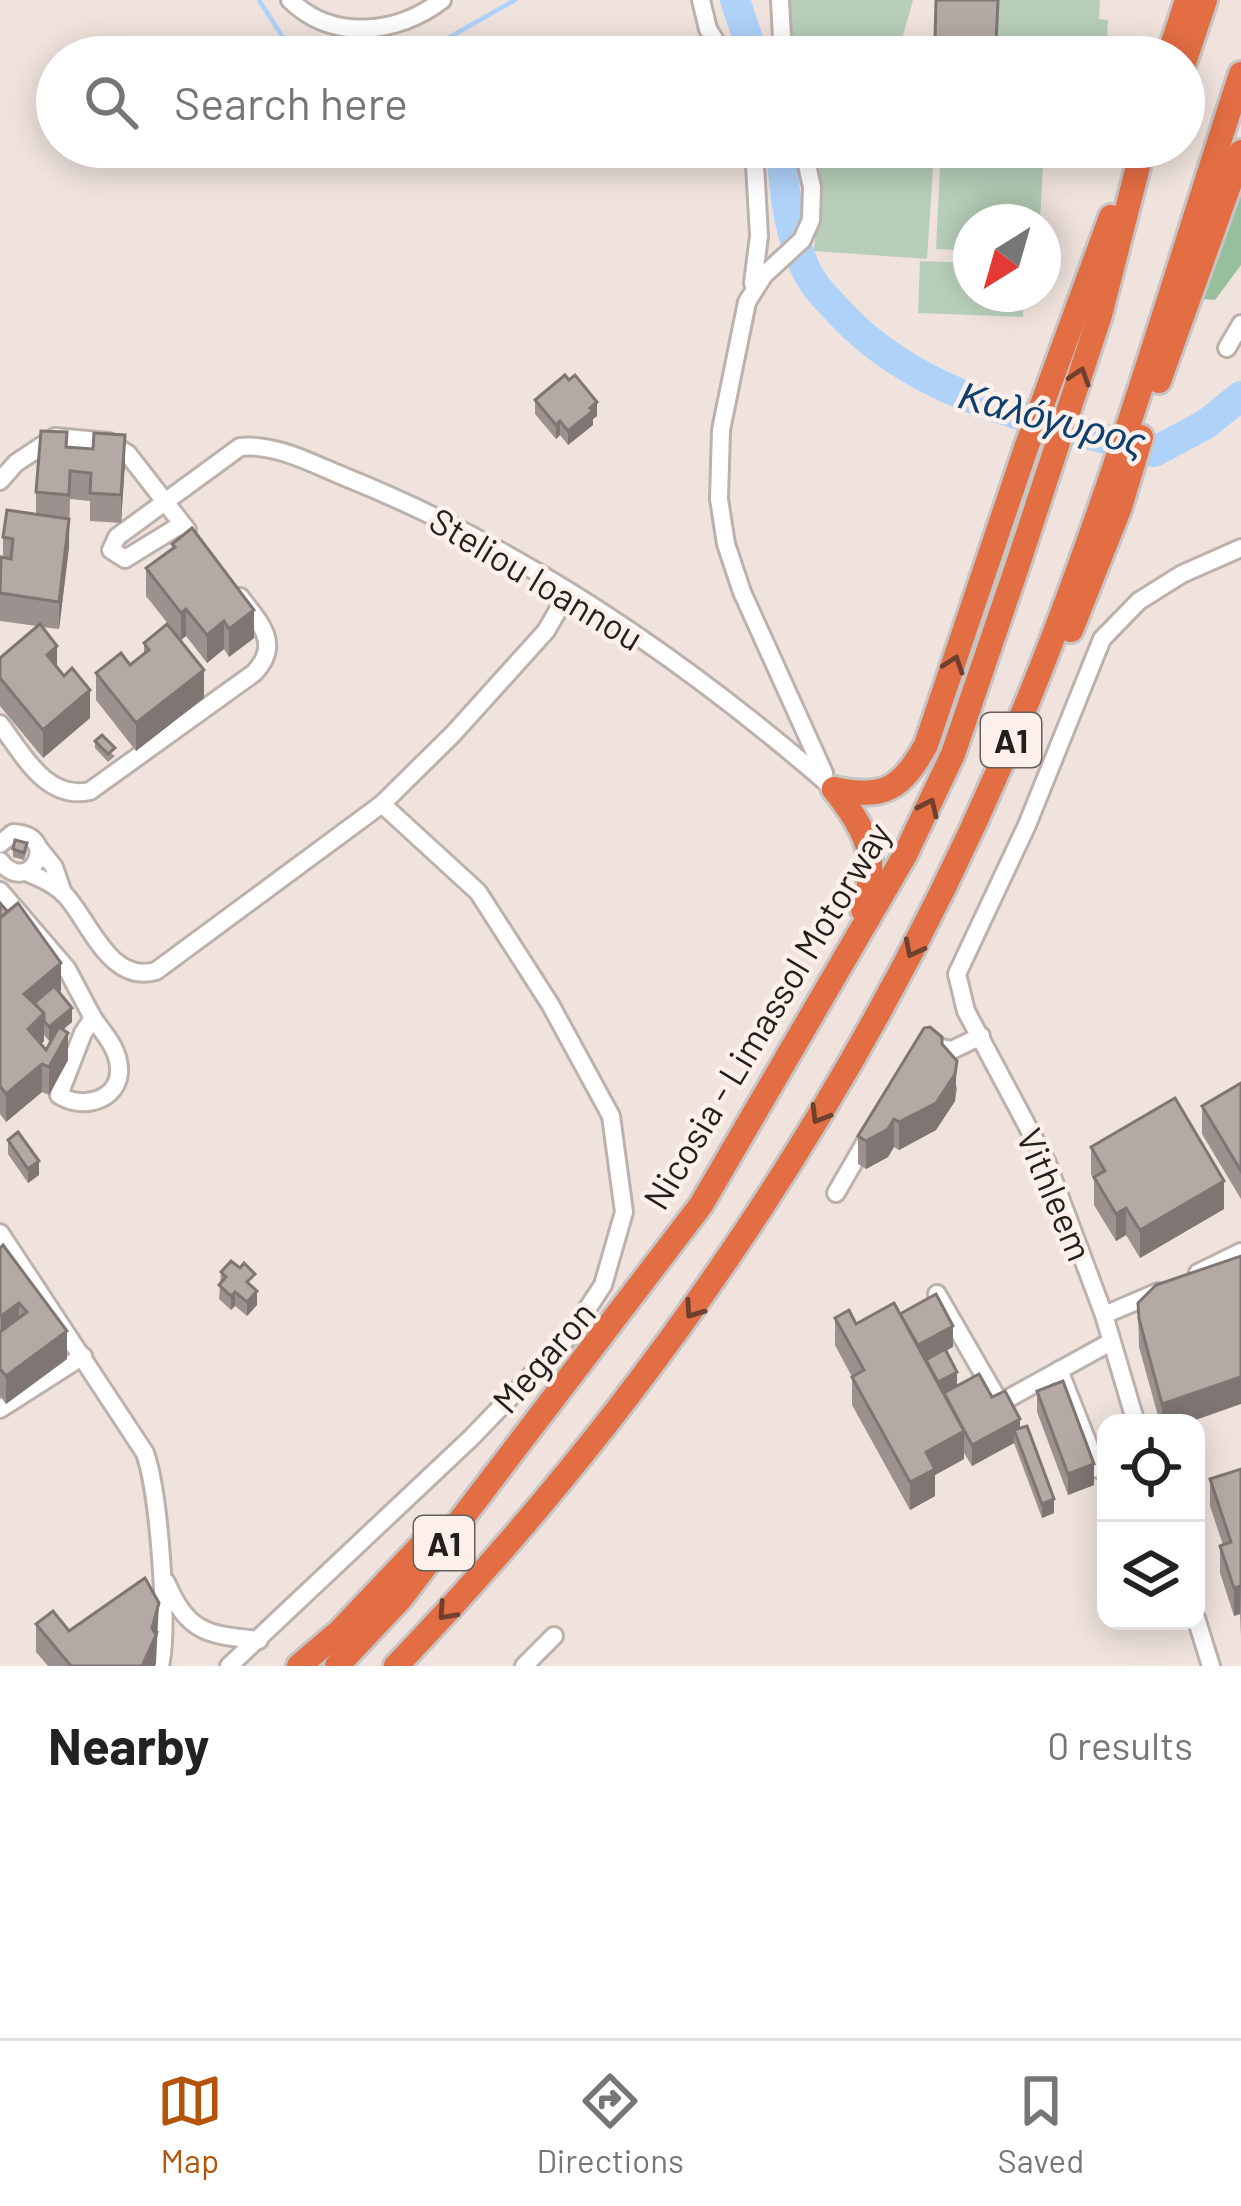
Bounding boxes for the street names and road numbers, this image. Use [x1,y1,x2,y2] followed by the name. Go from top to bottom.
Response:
[423,497,651,659] street label: Steliou Ioannou
[981,713,1041,767] road number: A1
[633,814,899,1216] street label: Nicosia - Limassol Motorway
[1009,1121,1103,1267] street label: Vithleem
[483,1291,603,1421] street label: Megaron
[414,1516,474,1570] road number: A1

